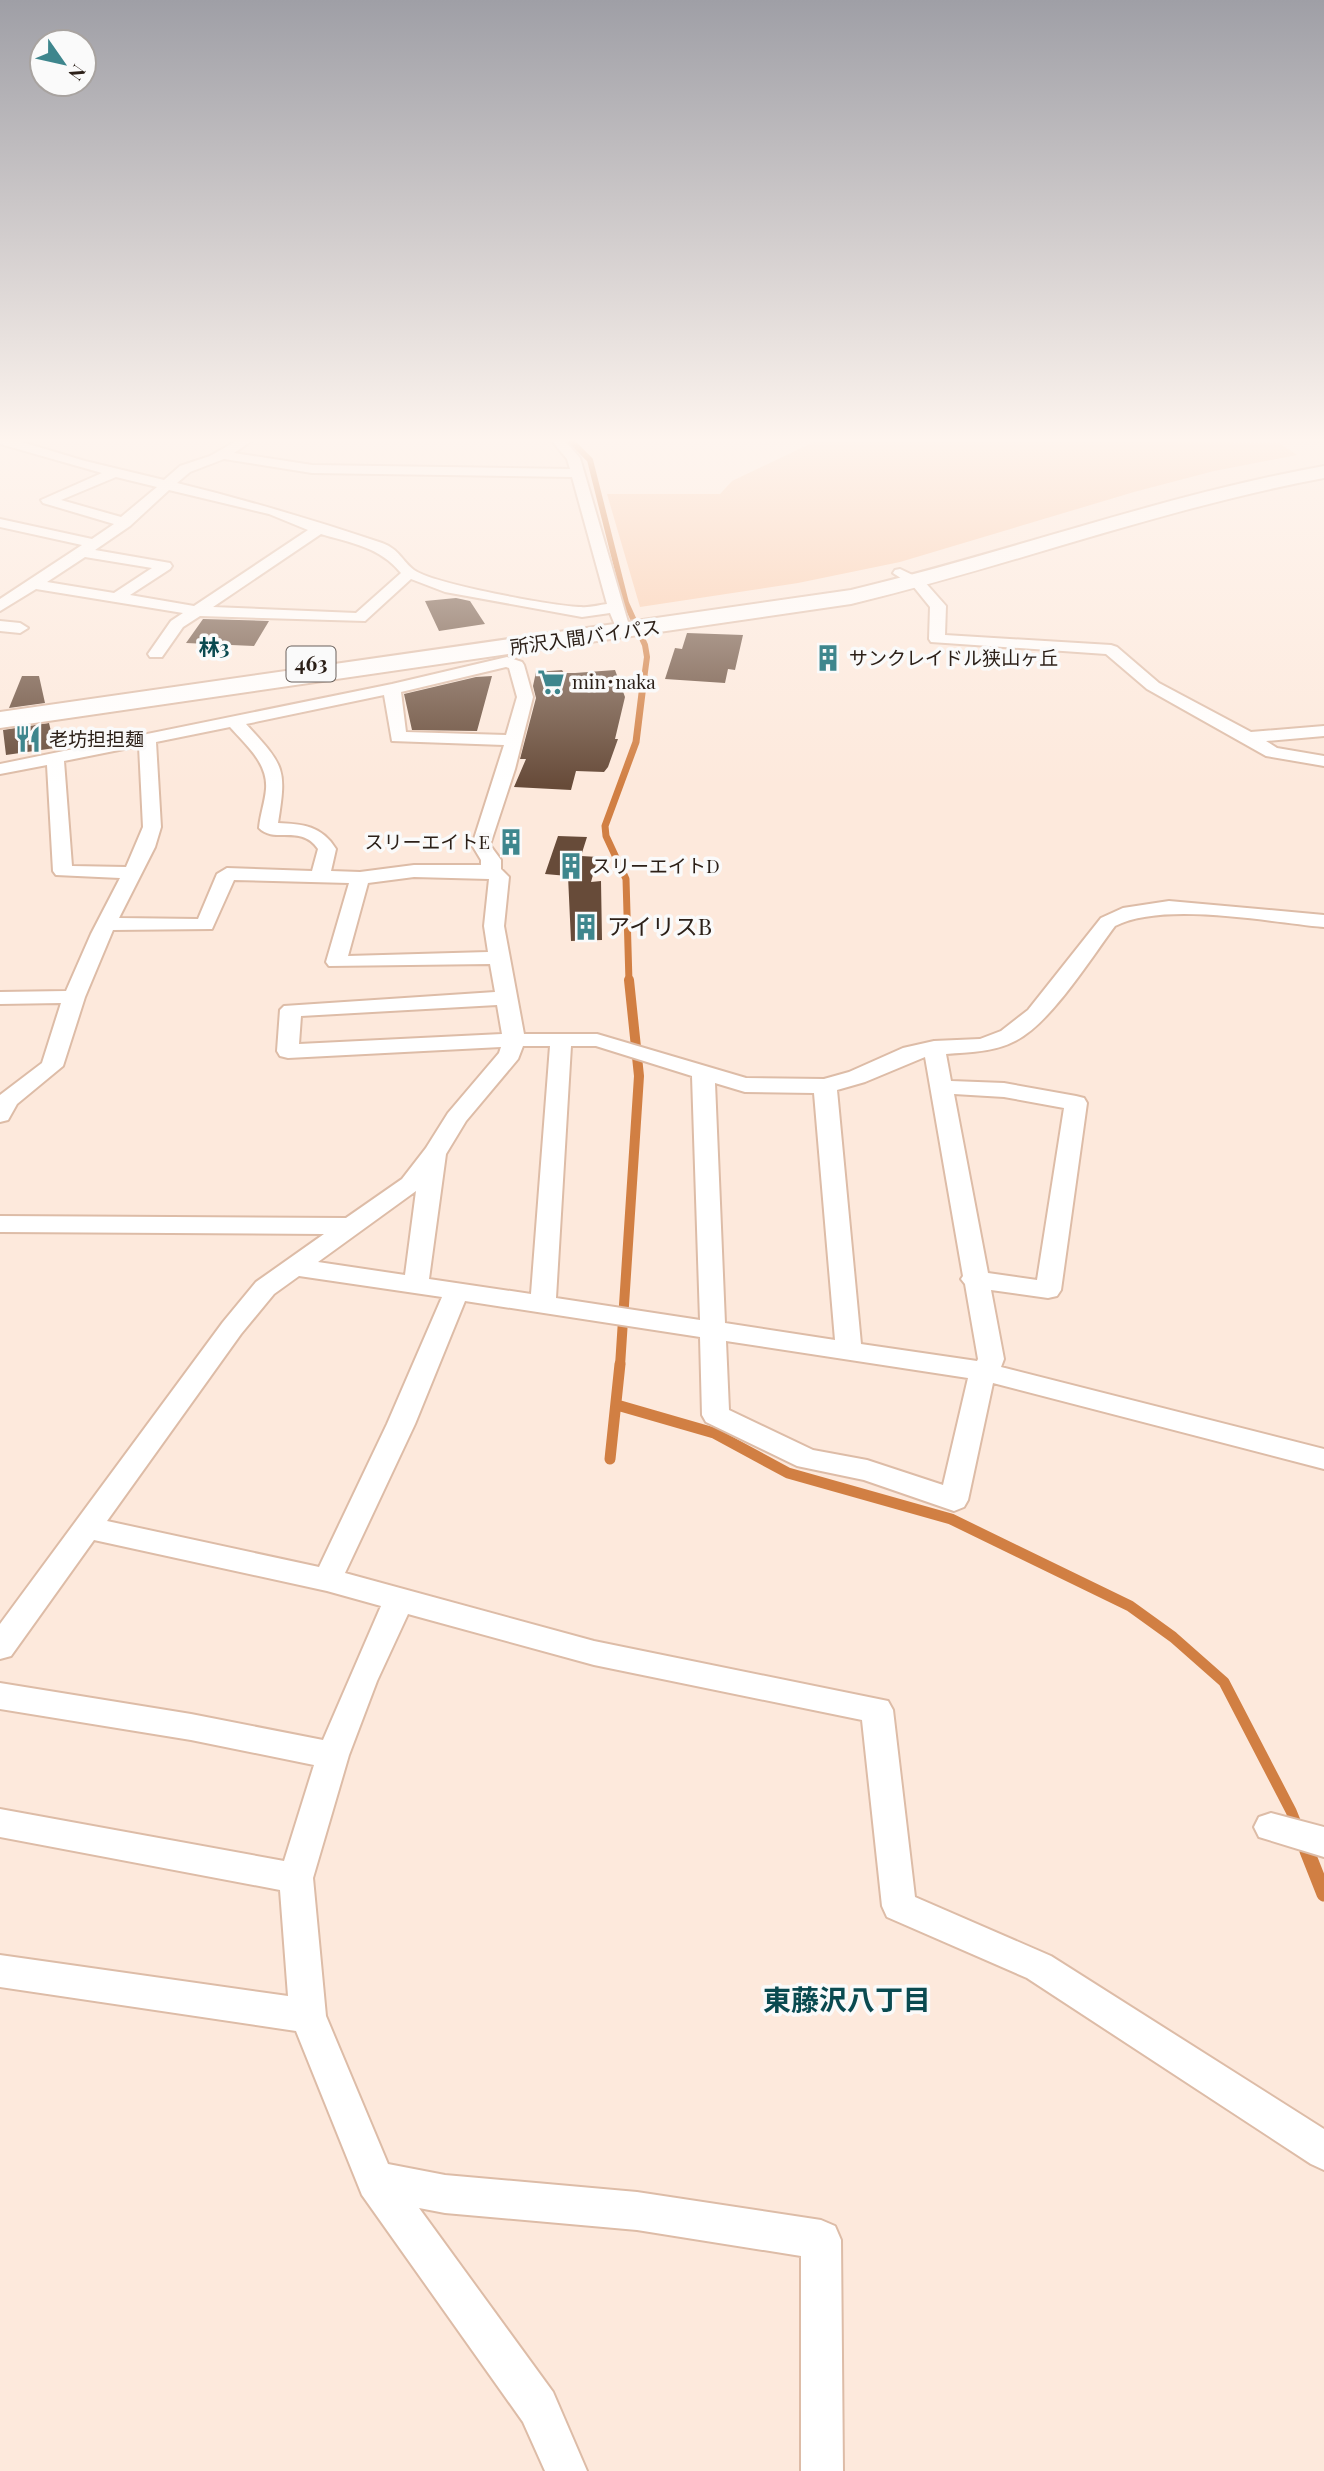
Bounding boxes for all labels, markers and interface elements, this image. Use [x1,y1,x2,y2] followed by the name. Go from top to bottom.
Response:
[28,28,98,98] north arrow
[63,60,93,86] text: N
[508,613,662,659] street label: 所沢入間バイパス
[198,632,230,660] district label: 林3
[813,643,843,673] building icon: サンクレイドル狭山ヶ丘
[849,644,1058,670] place label: サンクレイドル狭山ヶ丘
[286,646,336,682] road number: 463
[536,667,566,697] supermarket icon: min･naka
[572,668,656,694] place label: min･naka
[13,724,43,754] restaurant icon: 老坊担担麺
[49,725,144,751] place label: 老坊担担麺
[496,827,526,857] building icon: スリーエイトE
[364,828,490,854] place label: スリーエイトE
[556,851,586,881] building icon: スリーエイトD
[592,852,720,878] place label: スリーエイトD
[607,910,712,941] place label: アイリスB
[571,912,601,942] building icon: アイリスB
[763,1980,931,2017] district label: 東藤沢八丁目

